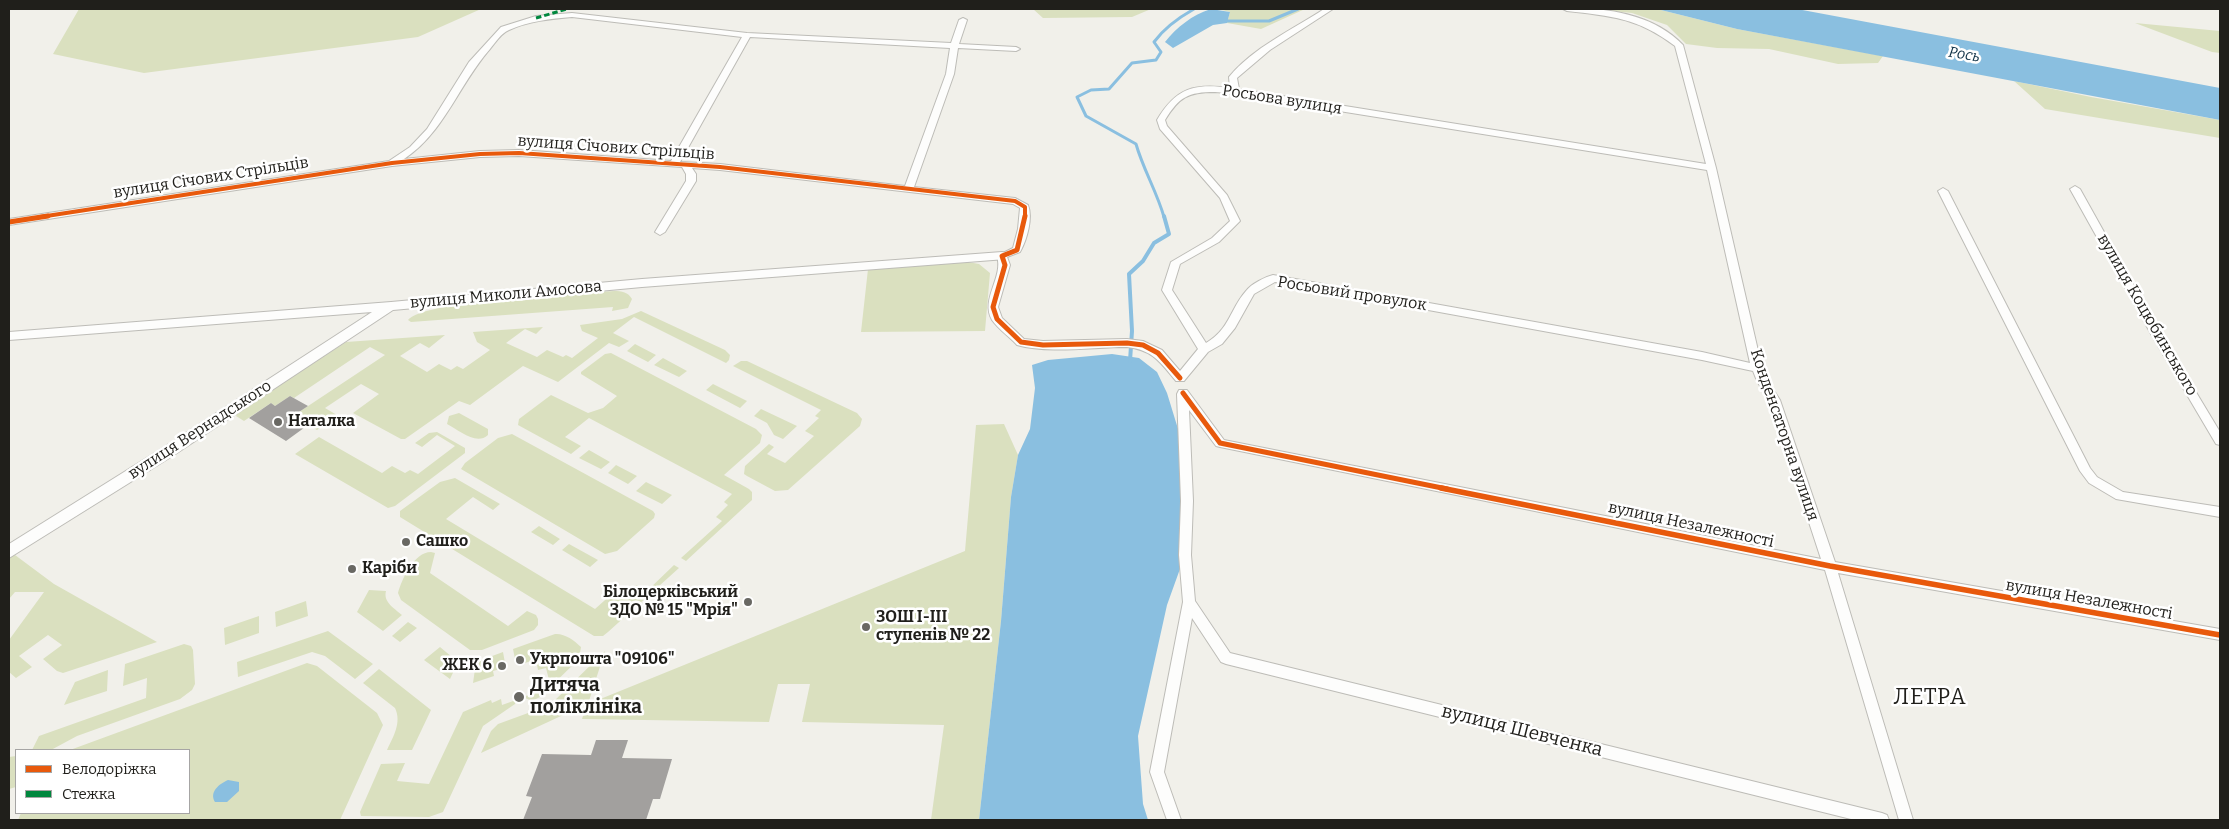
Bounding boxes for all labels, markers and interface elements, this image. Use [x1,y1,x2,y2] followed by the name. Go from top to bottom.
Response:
[1947,43,1981,67] water label: Рось
[1221,81,1343,119] street label: Росьова вулиця
[517,132,715,164] street label: вулиця Січових Стрільців
[112,153,310,203] street label: вулиця Січових Стрільців
[2093,231,2201,399] street label: вулиця Коцюбинського
[1276,273,1428,315] street label: Росьовий провулок
[409,277,603,313] street label: вулиця Миколи Амосова
[1746,347,1822,523] street label: Конденсаторна вулиця
[125,376,275,484] street label: вулиця Вернадського
[288,412,355,432] place label: Наталка
[272,416,284,428] marker: Наталка
[1606,498,1776,552] street label: вулиця Незалежності
[416,532,468,552] place label: Сашко
[400,536,412,548] marker: Сашко
[362,559,417,579] place label: Каріби
[346,563,358,575] marker: Каріби
[2004,576,2174,624] street label: вулиця Незалежності
[603,583,738,621] place label: Білоцерківський ЗДО № 15 "Мрія"
[742,596,754,608] marker: Білоцерківський ЗДО № 15 "Мрія"
[876,608,990,646] place label: ЗОШ І-ІІІ ступенів № 22
[860,621,872,633] marker: ЗОШ І-ІІІ ступенів № 22
[530,650,675,670] place label: Укрпошта "09106"
[514,654,526,666] marker: Укрпошта "09106"
[442,656,492,676] place label: ЖЕК 6
[496,660,508,672] marker: ЖЕК 6
[530,675,642,719] place label: Дитяча поліклініка
[1893,685,1967,711] district label: ЛЕТРА
[512,690,526,704] marker: Дитяча поліклініка
[1439,700,1605,762] street label: вулиця Шевченка
[15,749,190,814] legend
[62,760,156,778] text: Велодоріжка
[62,785,115,803] text: Стежка

